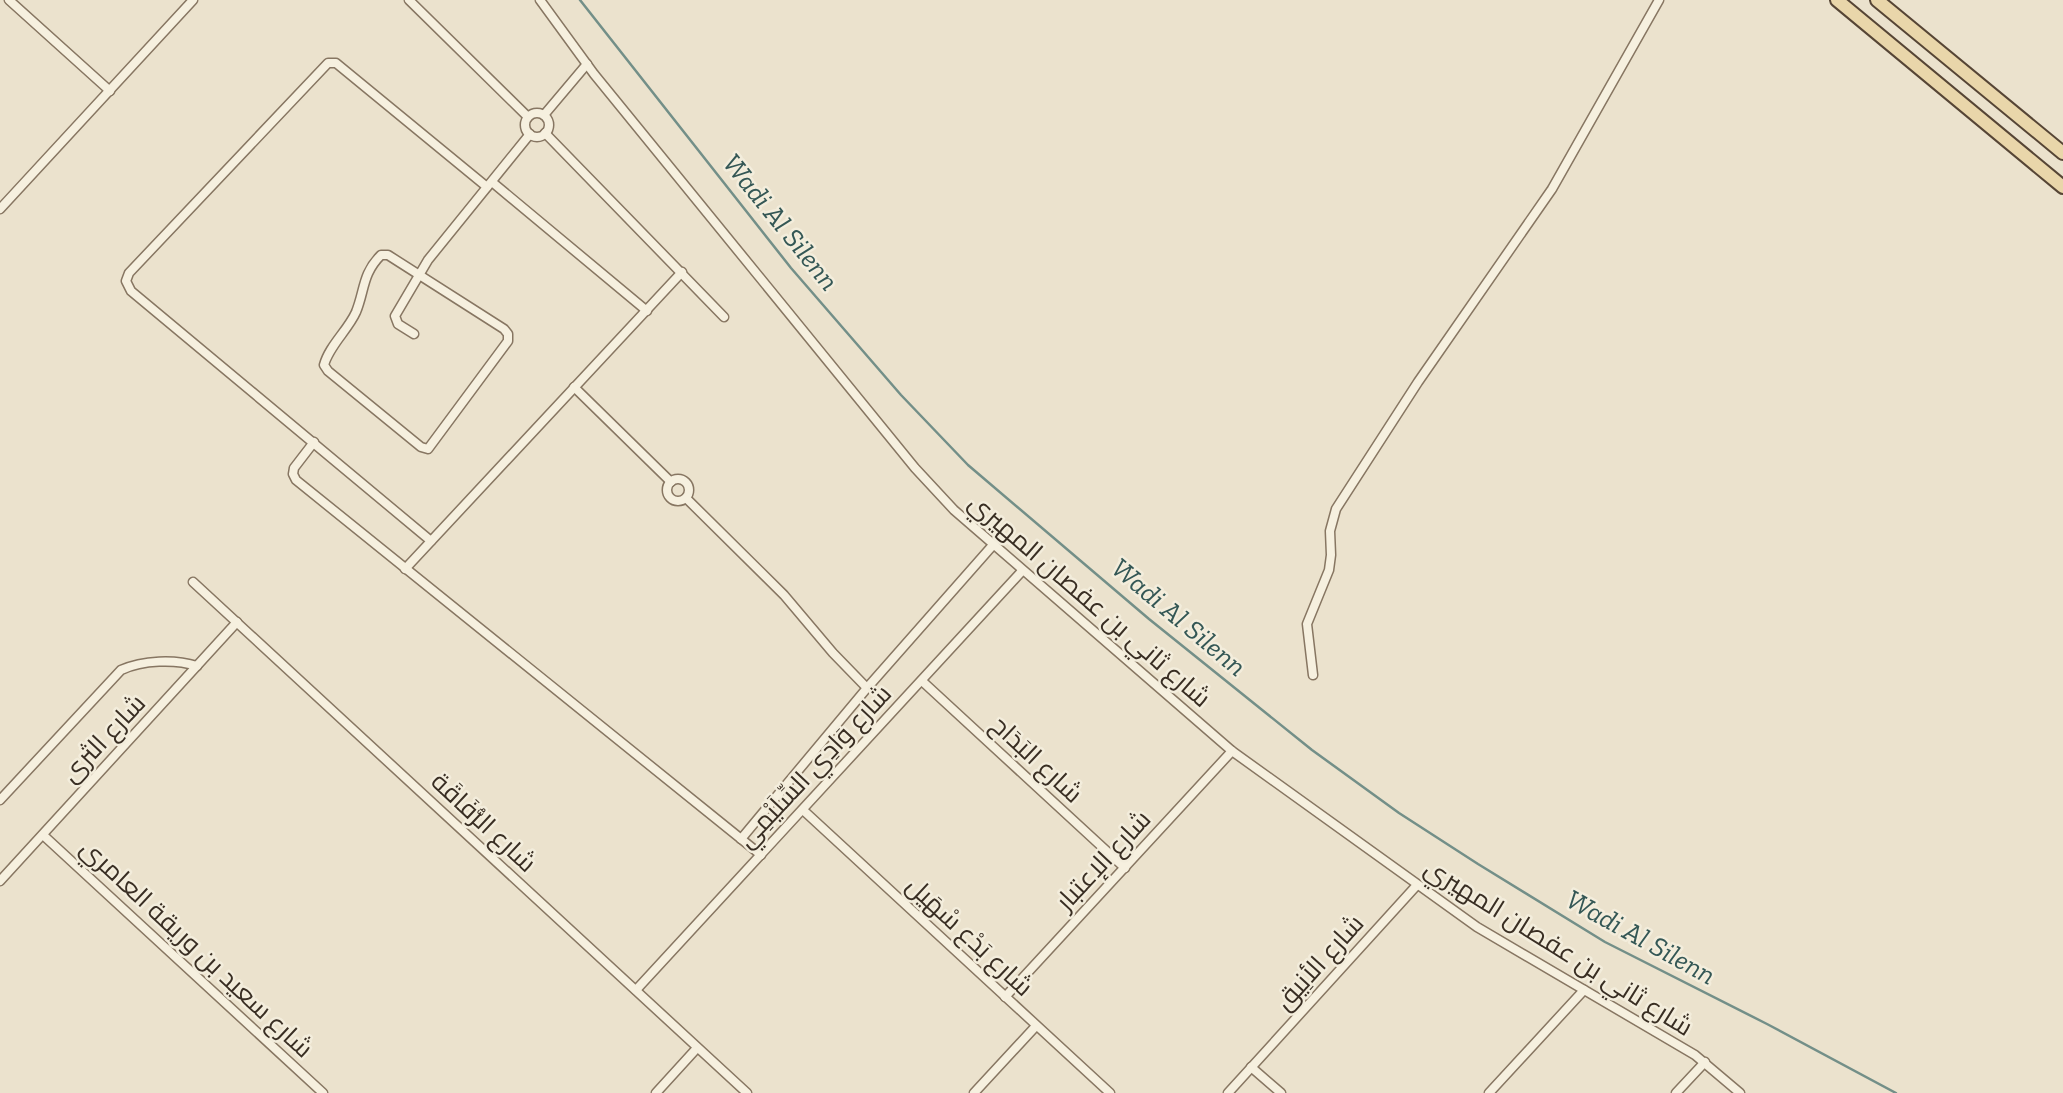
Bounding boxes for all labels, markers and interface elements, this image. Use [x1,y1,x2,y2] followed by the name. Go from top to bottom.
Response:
[716,147,846,297] water label: Wadi Al Silenn
[959,486,1218,718] street label: شارع ثاني بن عفصان المهيري
[1105,551,1253,683] water label: Wadi Al Silenn
[730,678,902,858] street label: شارع وَادِي السِّلَيْمِي
[54,687,153,790] street label: شارع الثرى
[984,708,1090,810] street label: شارع البَدَاح
[424,765,543,880] street label: شارع الرُّفَاقَة
[1047,803,1158,919] street label: شارع الإعتبار
[71,832,320,1067] street label: شارع سعيد بن وريقة العامري
[1416,851,1699,1047] street label: شارع ثاني بن عفصان المهيري
[899,869,1040,1004] street label: شارع بَدْع سْهَيل
[1561,882,1721,992] water label: Wadi Al Silenn
[1268,908,1371,1017] street label: شارع الأنِيق

